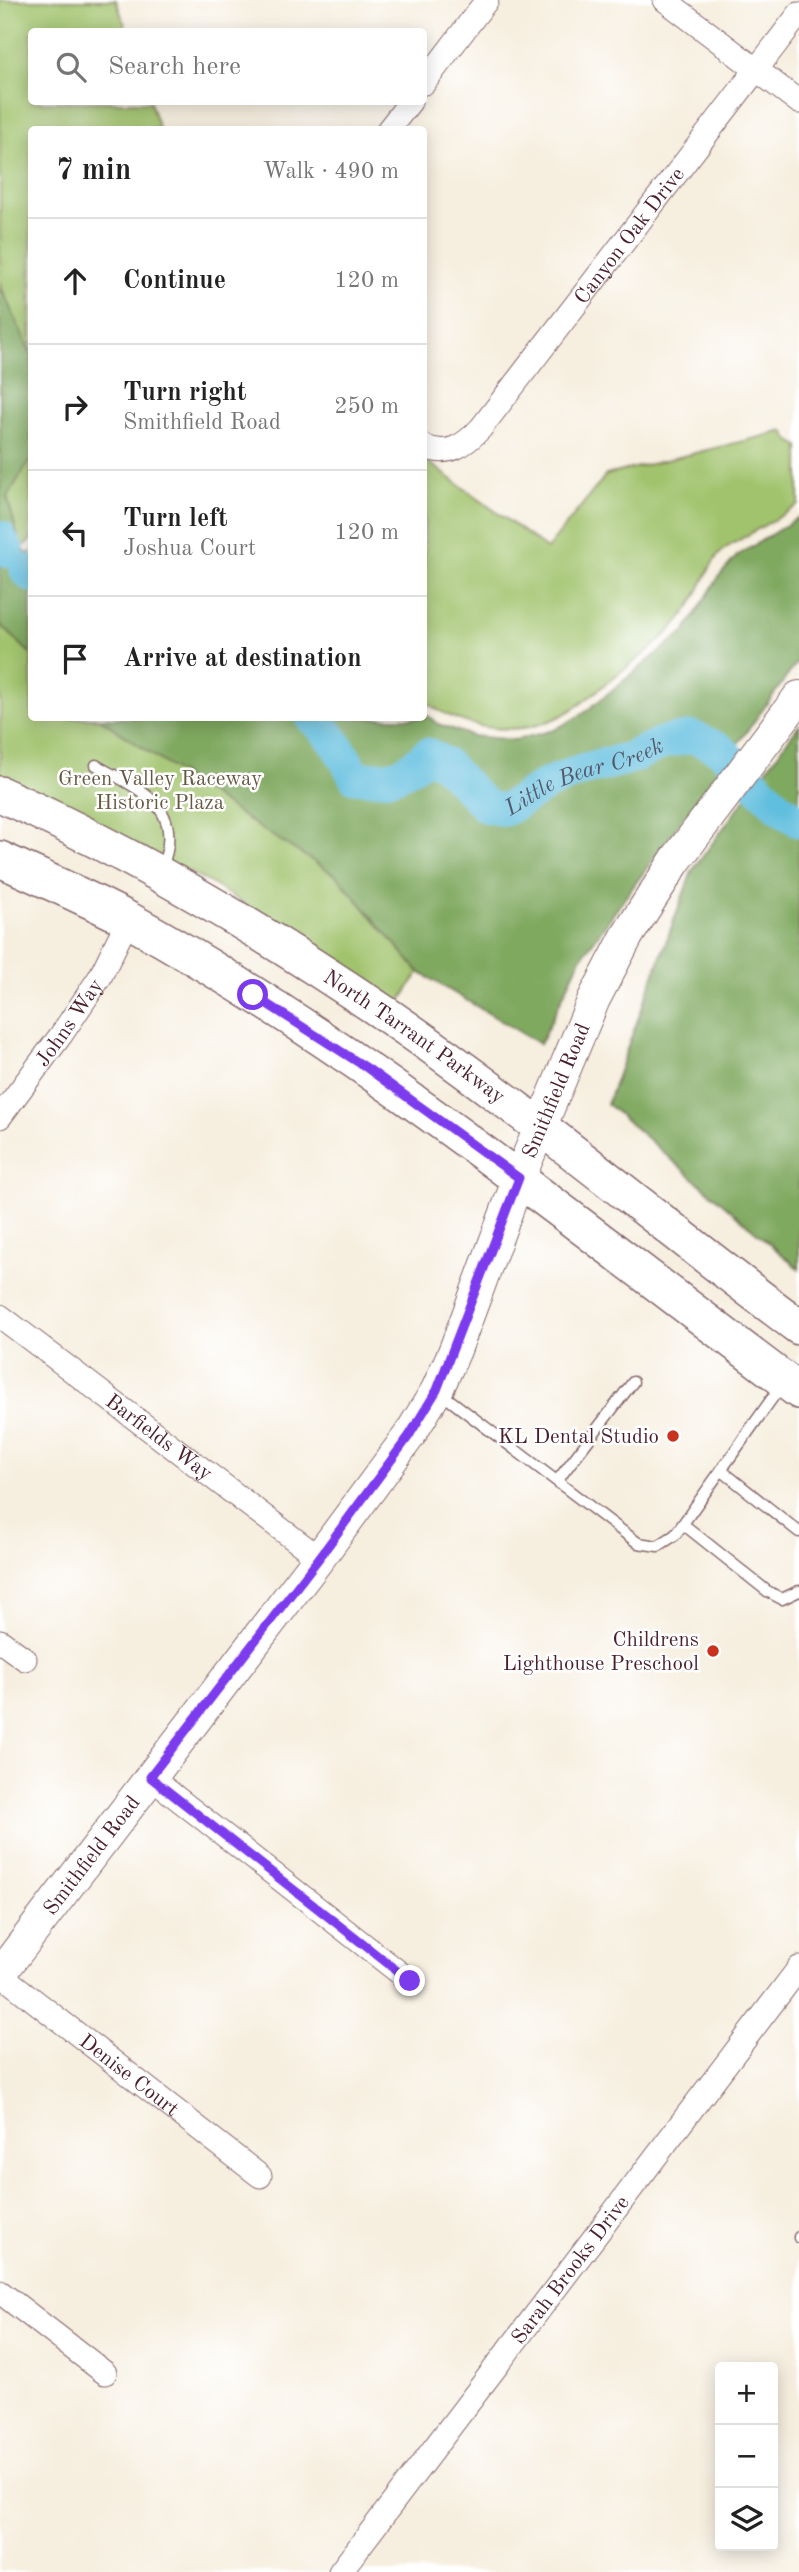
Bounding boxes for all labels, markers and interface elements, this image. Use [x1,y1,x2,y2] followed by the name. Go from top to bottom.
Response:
[28,28,427,105] search box
[52,48,90,86] icon: search
[108,54,241,80] text: Search here
[56,156,131,186] text: 7 min
[263,160,399,183] text: Walk · 490 m
[571,164,689,308] street label: Canyon Oak Drive
[56,262,94,300] icon: ahead
[123,268,226,294] text: Continue
[334,269,399,292] text: 120 m
[123,380,246,406] text: Turn right
[56,388,94,426] icon: right
[334,395,399,418] text: 250 m
[123,411,281,434] text: Smithfield Road
[123,506,228,532] text: Turn left
[56,514,94,552] icon: left
[334,521,399,544] text: 120 m
[123,537,256,560] text: Joshua Court
[56,640,94,678] icon: arrive
[123,646,362,672] text: Arrive at destination
[500,734,667,821] water label: Little Bear Creek
[58,769,262,814] park label: Green Valley Raceway Historic Plaza
[319,967,508,1108] street label: North Tarrant Parkway
[32,976,108,1071] street label: Johns Way
[237,979,268,1010] route start
[519,1020,595,1162] street label: Smithfield Road
[101,1391,216,1485] street label: Barfields Way
[498,1427,659,1448] place label: KL Dental Studio
[665,1428,681,1444] marker: KL Dental Studio
[503,1630,699,1675] place label: Childrens Lighthouse Preschool
[705,1643,721,1659] marker: Childrens Lighthouse Preschool
[40,1792,145,1920] street label: Smithfield Road
[394,1965,425,1996] route end
[75,2031,182,2121] street label: Denise Court
[508,2192,634,2348] street label: Sarah Brooks Drive
[715,2362,778,2551] map controls
[715,2362,778,2425] button: +
[715,2425,778,2488] button: −
[715,2488,778,2551] button: layers

